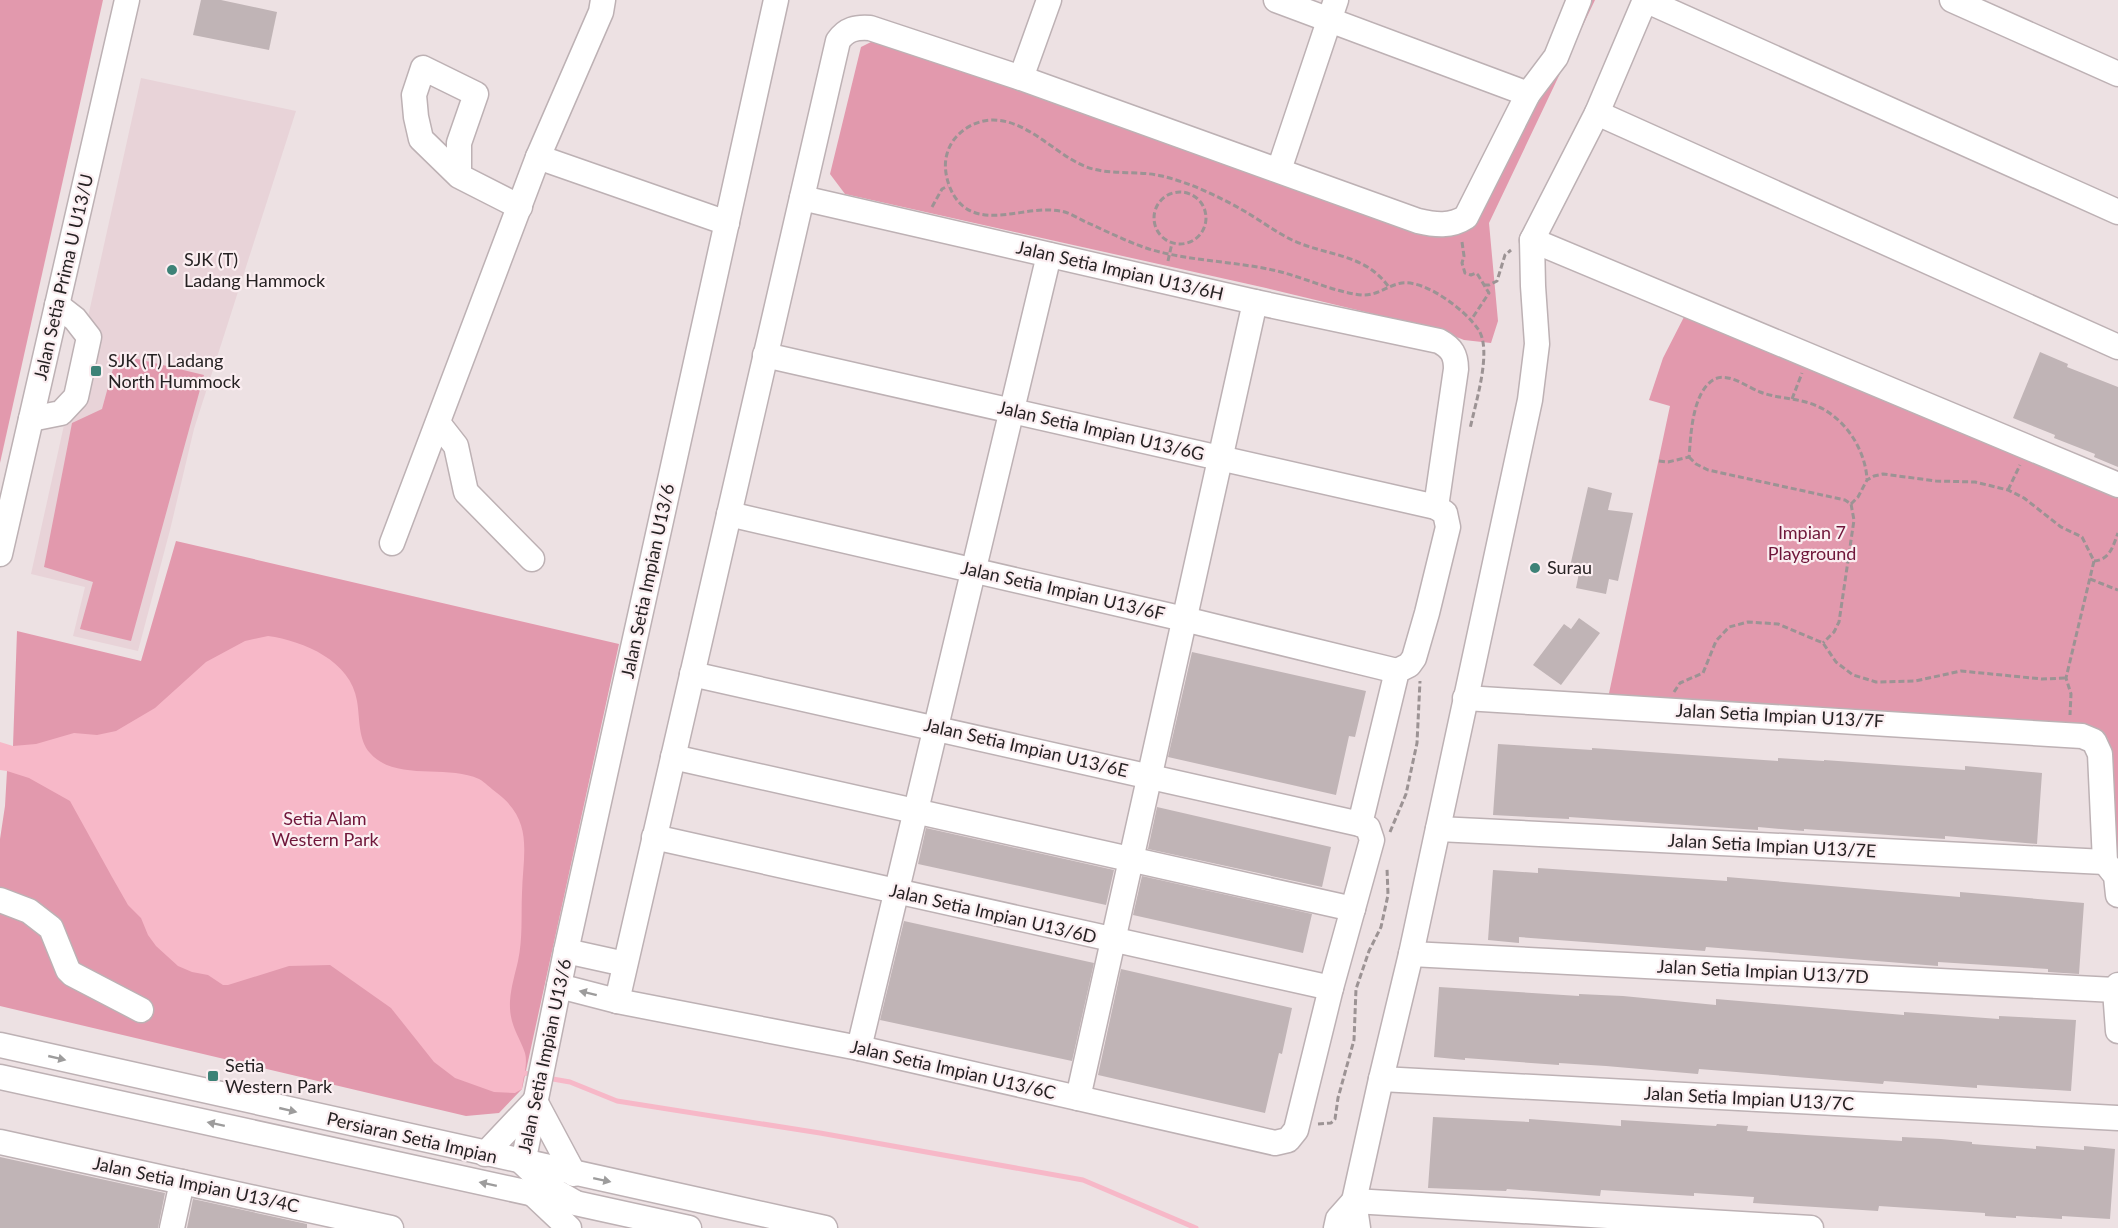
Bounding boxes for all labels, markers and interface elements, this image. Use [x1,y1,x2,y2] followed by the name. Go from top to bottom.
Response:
[29,171,97,382] street label: Jalan Setia Prima U U13/U
[1014,235,1226,305] street label: Jalan Setia Impian U13/6H
[184,248,326,291] place label: SJK (T) Ladang Hammock
[165,263,179,277] marker: SJK (T) Ladang Hammock
[108,349,241,392] place label: SJK (T) Ladang North Hummock
[89,364,103,378] marker: SJK (T) Ladang North Hummock
[996,396,1207,465] street label: Jalan Setia Impian U13/6G
[616,482,678,680] street label: Jalan Setia Impian U13/6
[1768,521,1856,564] park label: Impian 7 Playground
[959,556,1167,624] street label: Jalan Setia Impian U13/6F
[1547,556,1592,578] place label: Surau
[1528,561,1542,575] marker: Surau
[1675,699,1885,731] street label: Jalan Setia Impian U13/7F
[922,713,1130,781] street label: Jalan Setia Impian U13/6E
[271,807,379,850] park label: Setia Alam Western Park
[1667,829,1877,861] street label: Jalan Setia Impian U13/7E
[887,878,1099,948] street label: Jalan Setia Impian U13/6D
[1657,954,1869,988] street label: Jalan Setia Impian U13/7D
[513,957,575,1155] street label: Jalan Setia Impian U13/6
[579,988,597,998] one-way arrow
[848,1035,1058,1103] street label: Jalan Setia Impian U13/6C
[48,1054,66,1064] one-way arrow
[225,1054,333,1097] place label: Setia Western Park
[206,1069,220,1083] marker: Setia Western Park
[1643,1082,1855,1114] street label: Jalan Setia Impian U13/7C
[279,1106,298,1115] one-way arrow
[325,1107,500,1167] street label: Persiaran Setia Impian
[206,1119,225,1128] one-way arrow
[91,1151,301,1217] street label: Jalan Setia Impian U13/4C
[592,1175,611,1185] one-way arrow
[479,1178,498,1188] one-way arrow

